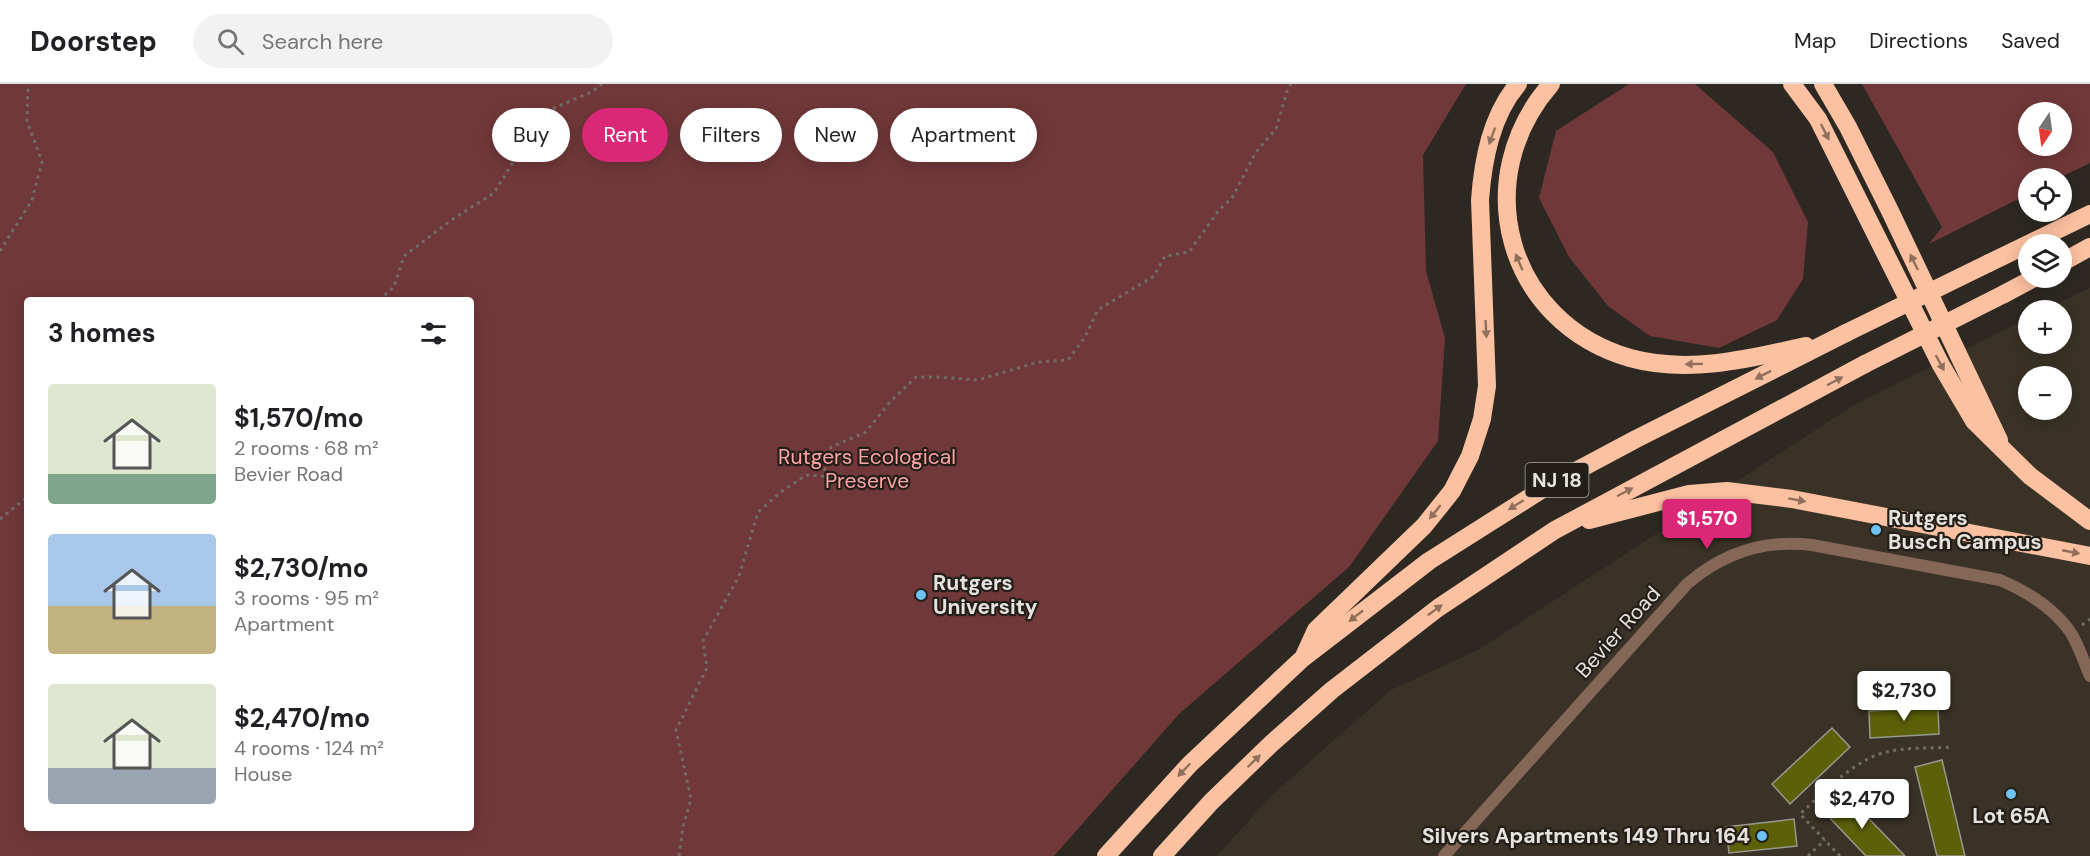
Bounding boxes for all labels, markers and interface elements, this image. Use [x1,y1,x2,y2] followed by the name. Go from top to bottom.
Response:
[193,14,613,68] search box
[30,23,157,60] text: Doorstep
[214,25,247,58] icon: search
[262,27,383,56] text: Search here
[1794,27,1836,55] text: Map
[1869,27,1968,55] text: Directions
[2001,27,2060,55] text: Saved
[2018,102,2072,156] north arrow
[2018,102,2072,420] map controls
[492,108,570,162] chip: Buy
[582,108,668,162] chip: Rent
[680,108,782,162] chip: Filters
[794,108,878,162] chip: New
[890,108,1037,162] chip: Apartment
[1820,123,1830,140] one-way arrow
[1486,127,1496,145] one-way arrow
[2018,168,2072,222] button: locate
[2018,234,2072,288] button: layers
[1514,253,1524,271] one-way arrow
[1910,253,1919,270] one-way arrow
[2018,300,2072,354] button: +
[48,316,156,350] text: 3 homes
[417,317,450,350] icon: filters
[1481,320,1490,339] one-way arrow
[1935,354,1945,371] one-way arrow
[1684,359,1703,369] one-way arrow
[2018,366,2072,420] button: −
[1754,370,1771,380] one-way arrow
[1826,376,1843,386] one-way arrow
[234,401,364,435] text: $1,570/mo
[96,408,168,480] icon: home
[234,435,379,461] text: 2 rooms · 68 m²
[778,443,956,495] park label: Rutgers Ecological Preserve
[234,461,343,487] text: Bevier Road
[1526,463,1588,497] road number: NJ 18
[1617,487,1634,497] one-way arrow
[1788,496,1807,505] one-way arrow
[1658,499,1756,550] pin: $1,570
[1508,500,1524,511] one-way arrow
[1429,504,1442,520] one-way arrow
[1888,504,2042,556] place label: Rutgers Busch Campus
[1676,505,1738,531] text: $1,570
[1869,523,1883,537] marker: Rutgers Busch Campus
[2062,548,2081,557] one-way arrow
[234,551,369,585] text: $2,730/mo
[96,558,168,630] icon: home
[933,569,1038,621] place label: Rutgers University
[1569,580,1667,684] street label: Bevier Road
[234,585,379,611] text: 3 rooms · 95 m²
[914,588,928,602] marker: Rutgers University
[1428,604,1443,616] one-way arrow
[1349,610,1364,622] one-way arrow
[234,611,334,637] text: Apartment
[1855,671,1953,722] pin: $2,730
[1871,677,1937,703] text: $2,730
[234,701,370,735] text: $2,470/mo
[96,708,168,780] icon: home
[234,735,384,761] text: 4 rooms · 124 m²
[1246,755,1260,769] one-way arrow
[234,761,292,787] text: House
[1178,763,1192,777] one-way arrow
[1813,779,1911,830] pin: $2,470
[1829,785,1895,811] text: $2,470
[2004,787,2018,801] marker: Lot 65A
[1972,802,2050,830] place label: Lot 65A
[1422,822,1750,850] place label: Silvers Apartments 149 Thru 164
[1755,829,1769,843] marker: Silvers Apartments 149 Thru 164

